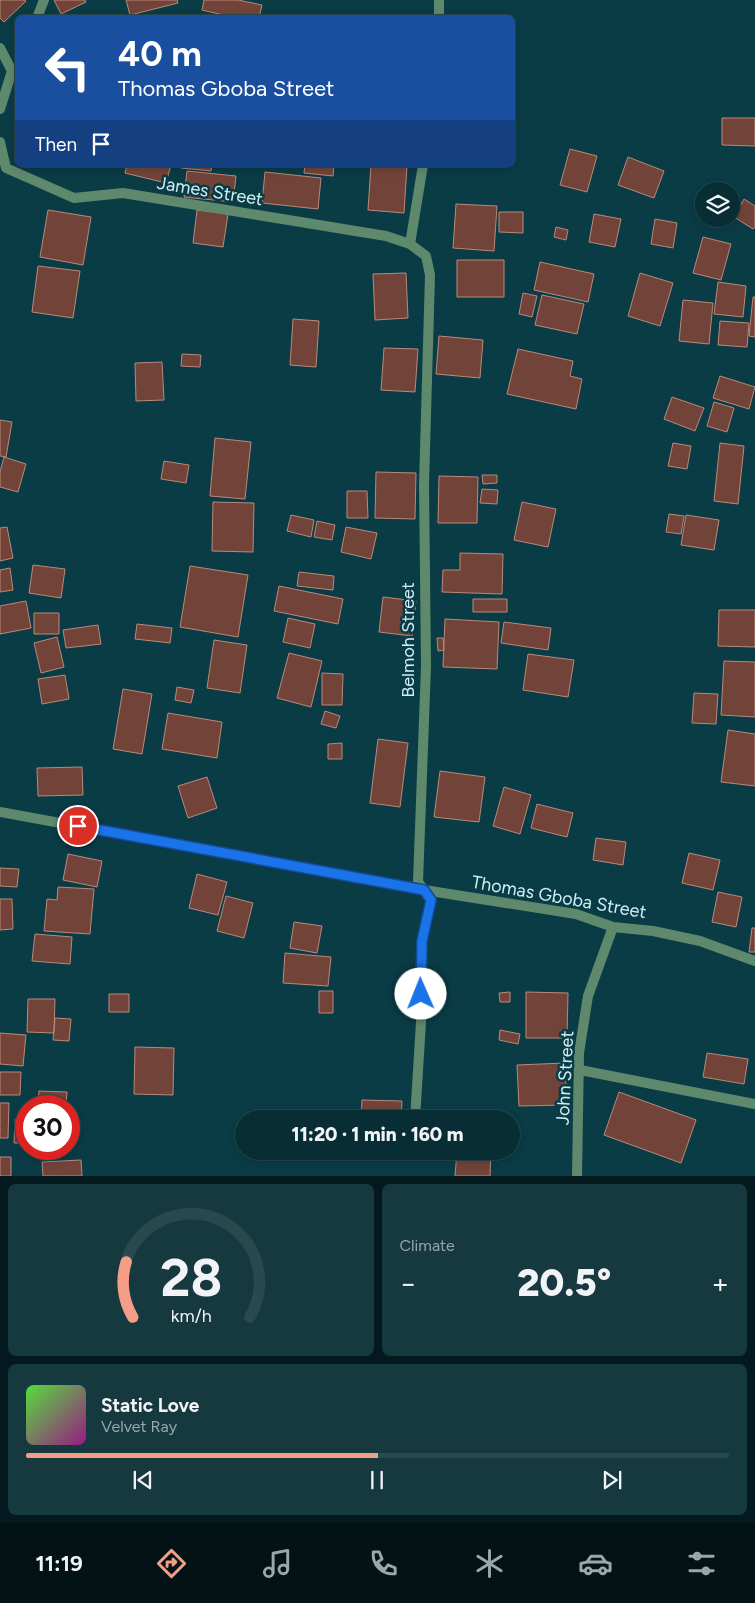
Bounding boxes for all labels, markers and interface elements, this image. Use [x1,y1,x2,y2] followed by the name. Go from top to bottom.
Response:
[118,33,202,75] text: 40 m
[35,35,100,100] icon: left
[118,75,334,102] text: Thomas Gboba Street
[87,130,115,158] icon: arrive
[35,133,77,156] text: Then
[156,172,265,210] street label: James Street
[695,182,740,227] map controls
[695,182,740,227] button: layers
[397,582,419,698] street label: Belmoh Street
[57,805,99,847] pin
[64,812,92,840] icon: arrive
[470,871,648,923] street label: Thomas Gboba Street
[394,967,446,1019] position arrow
[552,1030,578,1126] street label: John Street
[15,1095,80,1160] speed limit sign: 30
[292,1123,463,1146] text: 11:20 · 1 min · 160 m
[400,1236,455,1255] text: Climate
[160,1247,222,1309] text: 28
[517,1260,611,1306] text: 20.5°
[400,1266,417,1300] text: −
[712,1266,729,1300] text: +
[170,1305,211,1326] text: km/h
[101,1394,199,1417] text: Static Love
[101,1417,177,1436] text: Velvet Ray
[129,1466,157,1494] icon: previous
[363,1466,391,1494] icon: pause
[598,1466,626,1494] icon: next
[154,1546,189,1581] icon: directions
[260,1546,295,1581] icon: music
[366,1546,401,1581] icon: phone
[472,1546,507,1581] icon: climate
[578,1546,613,1581] icon: car
[684,1546,719,1581] icon: filters
[36,1550,83,1577] text: 11:19

